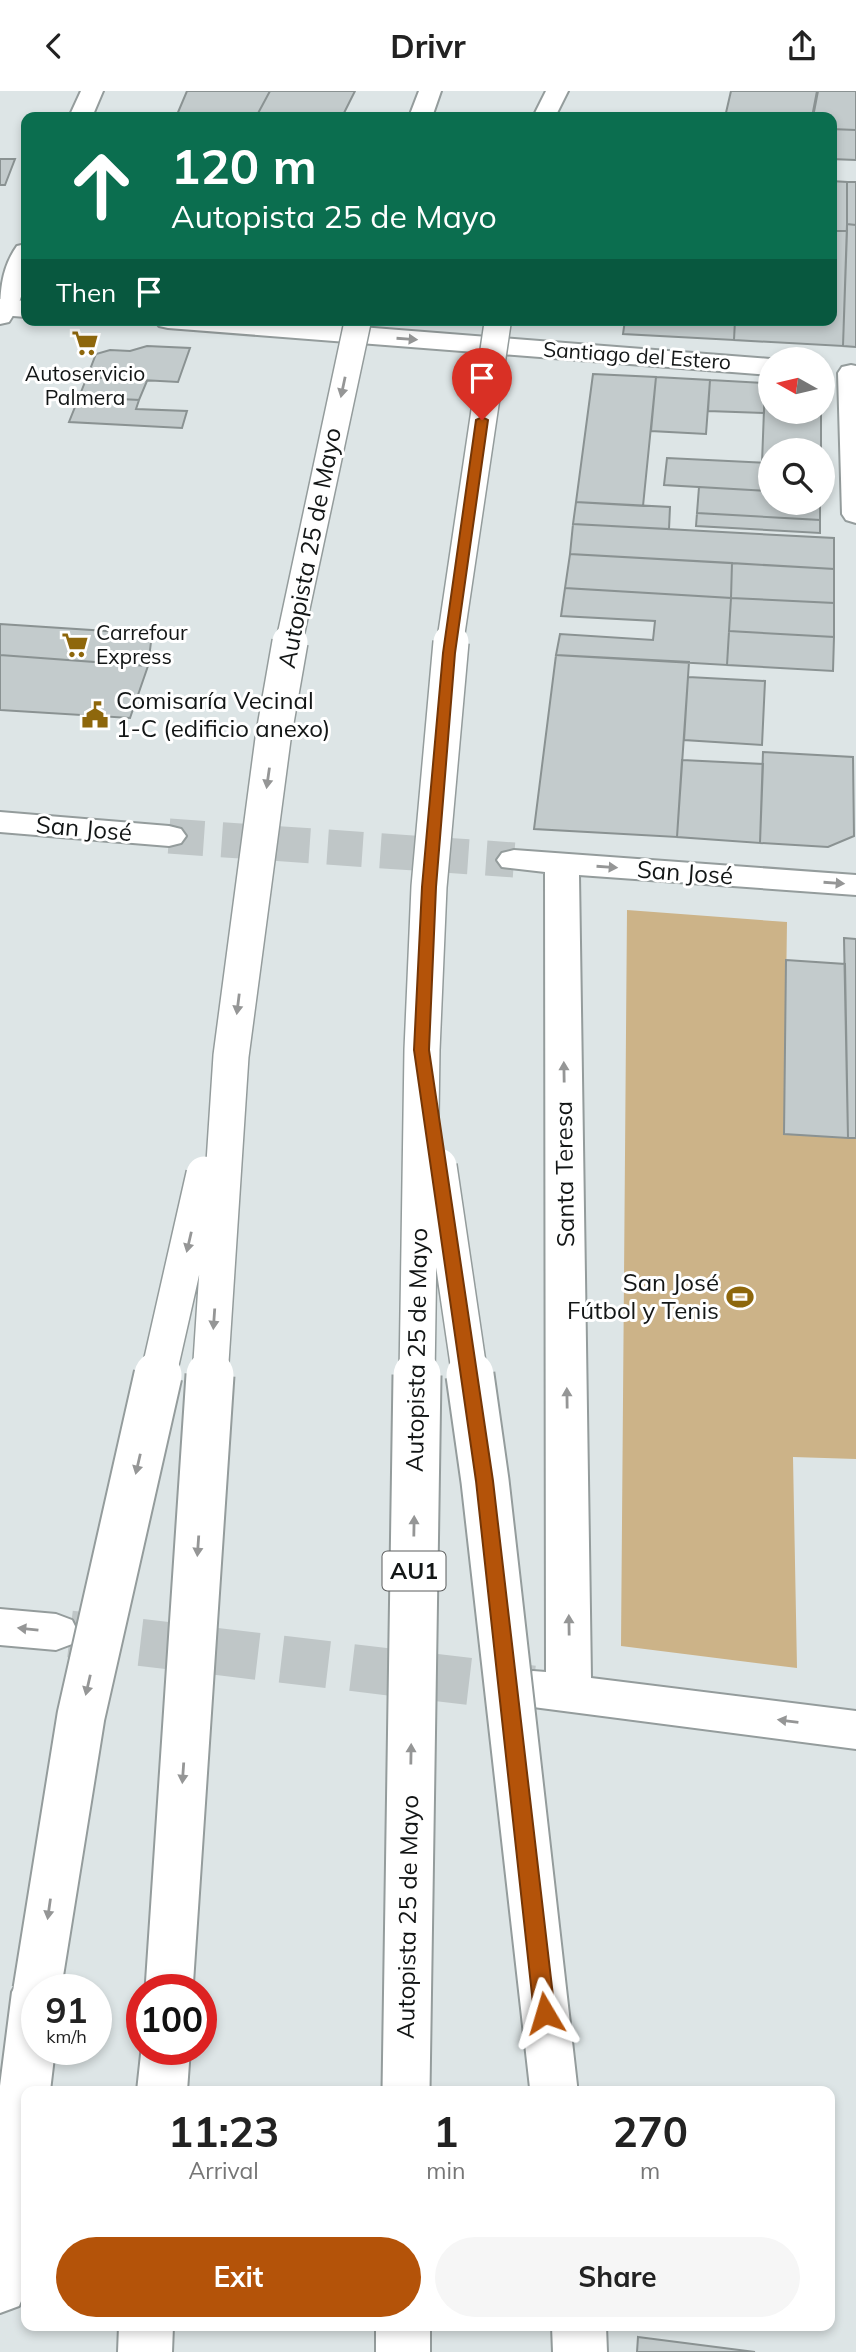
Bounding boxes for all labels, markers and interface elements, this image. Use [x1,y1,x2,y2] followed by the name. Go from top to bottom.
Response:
[390,26,466,66] text: Drivr
[35,27,73,65] icon: back
[783,27,821,65] icon: share
[171,135,317,196] text: 120 m
[56,140,147,231] icon: ahead
[171,196,497,236] text: Autopista 25 de Mayo
[130,273,168,311] icon: arrive
[56,276,116,309] text: Then
[70,328,100,358] supermarket icon: Autoservicio Palmera
[396,334,418,345] one-way arrow
[542,335,732,375] street label: Santiago del Estero
[758,347,835,423] north arrow
[758,347,835,515] map controls
[452,348,512,420] pin
[463,359,501,397] icon: arrive
[25,360,145,410] place label: Autoservicio Palmera
[337,376,348,398] one-way arrow
[271,425,347,671] street label: Autopista 25 de Mayo
[758,438,835,515] button: search
[96,619,188,669] place label: Carrefour Express
[60,630,90,660] supermarket icon: Carrefour Express
[116,685,330,743] place label: Comisaría Vecinal 1-C (edificio anexo)
[80,700,110,730] public building icon: Comisaría Vecinal 1-C (edificio anexo)
[262,768,273,790] one-way arrow
[35,809,133,847] street label: San José
[636,854,734,890] street label: San José
[596,862,618,873] one-way arrow
[823,878,845,889] one-way arrow
[232,993,243,1015] one-way arrow
[558,1061,570,1083] one-way arrow
[548,1101,580,1247] street label: Santa Teresa
[399,1228,433,1472] street label: Autopista 25 de Mayo
[183,1231,194,1253] one-way arrow
[567,1267,719,1325] place label: San José Fútbol y Tenis
[725,1282,755,1312] sports icon: San José Fútbol y Tenis
[208,1309,219,1331] one-way arrow
[561,1387,572,1409] one-way arrow
[133,1453,144,1475] one-way arrow
[409,1515,420,1537] one-way arrow
[193,1536,204,1558] one-way arrow
[382,1551,446,1590] road number: AU1
[563,1614,574,1636] one-way arrow
[17,1624,39,1635] one-way arrow
[82,1674,93,1696] one-way arrow
[777,1716,799,1727] one-way arrow
[405,1742,417,1764] one-way arrow
[177,1763,188,1785] one-way arrow
[390,1795,424,2039] street label: Autopista 25 de Mayo
[43,1899,54,1921] one-way arrow
[126,1974,217,2065] speed limit sign: 100
[508,1976,582,2050] position arrow
[45,1988,88,2032] text: 91
[46,2025,87,2048] text: km/h
[168,2105,279,2158] text: 11:23
[433,2105,458,2158] text: 1
[612,2105,688,2158] text: 270
[188,2156,259,2185] text: Arrival
[426,2156,465,2185] text: min
[640,2156,660,2185] text: m
[56,2237,421,2317] button: Exit
[435,2237,800,2317] button: Share

